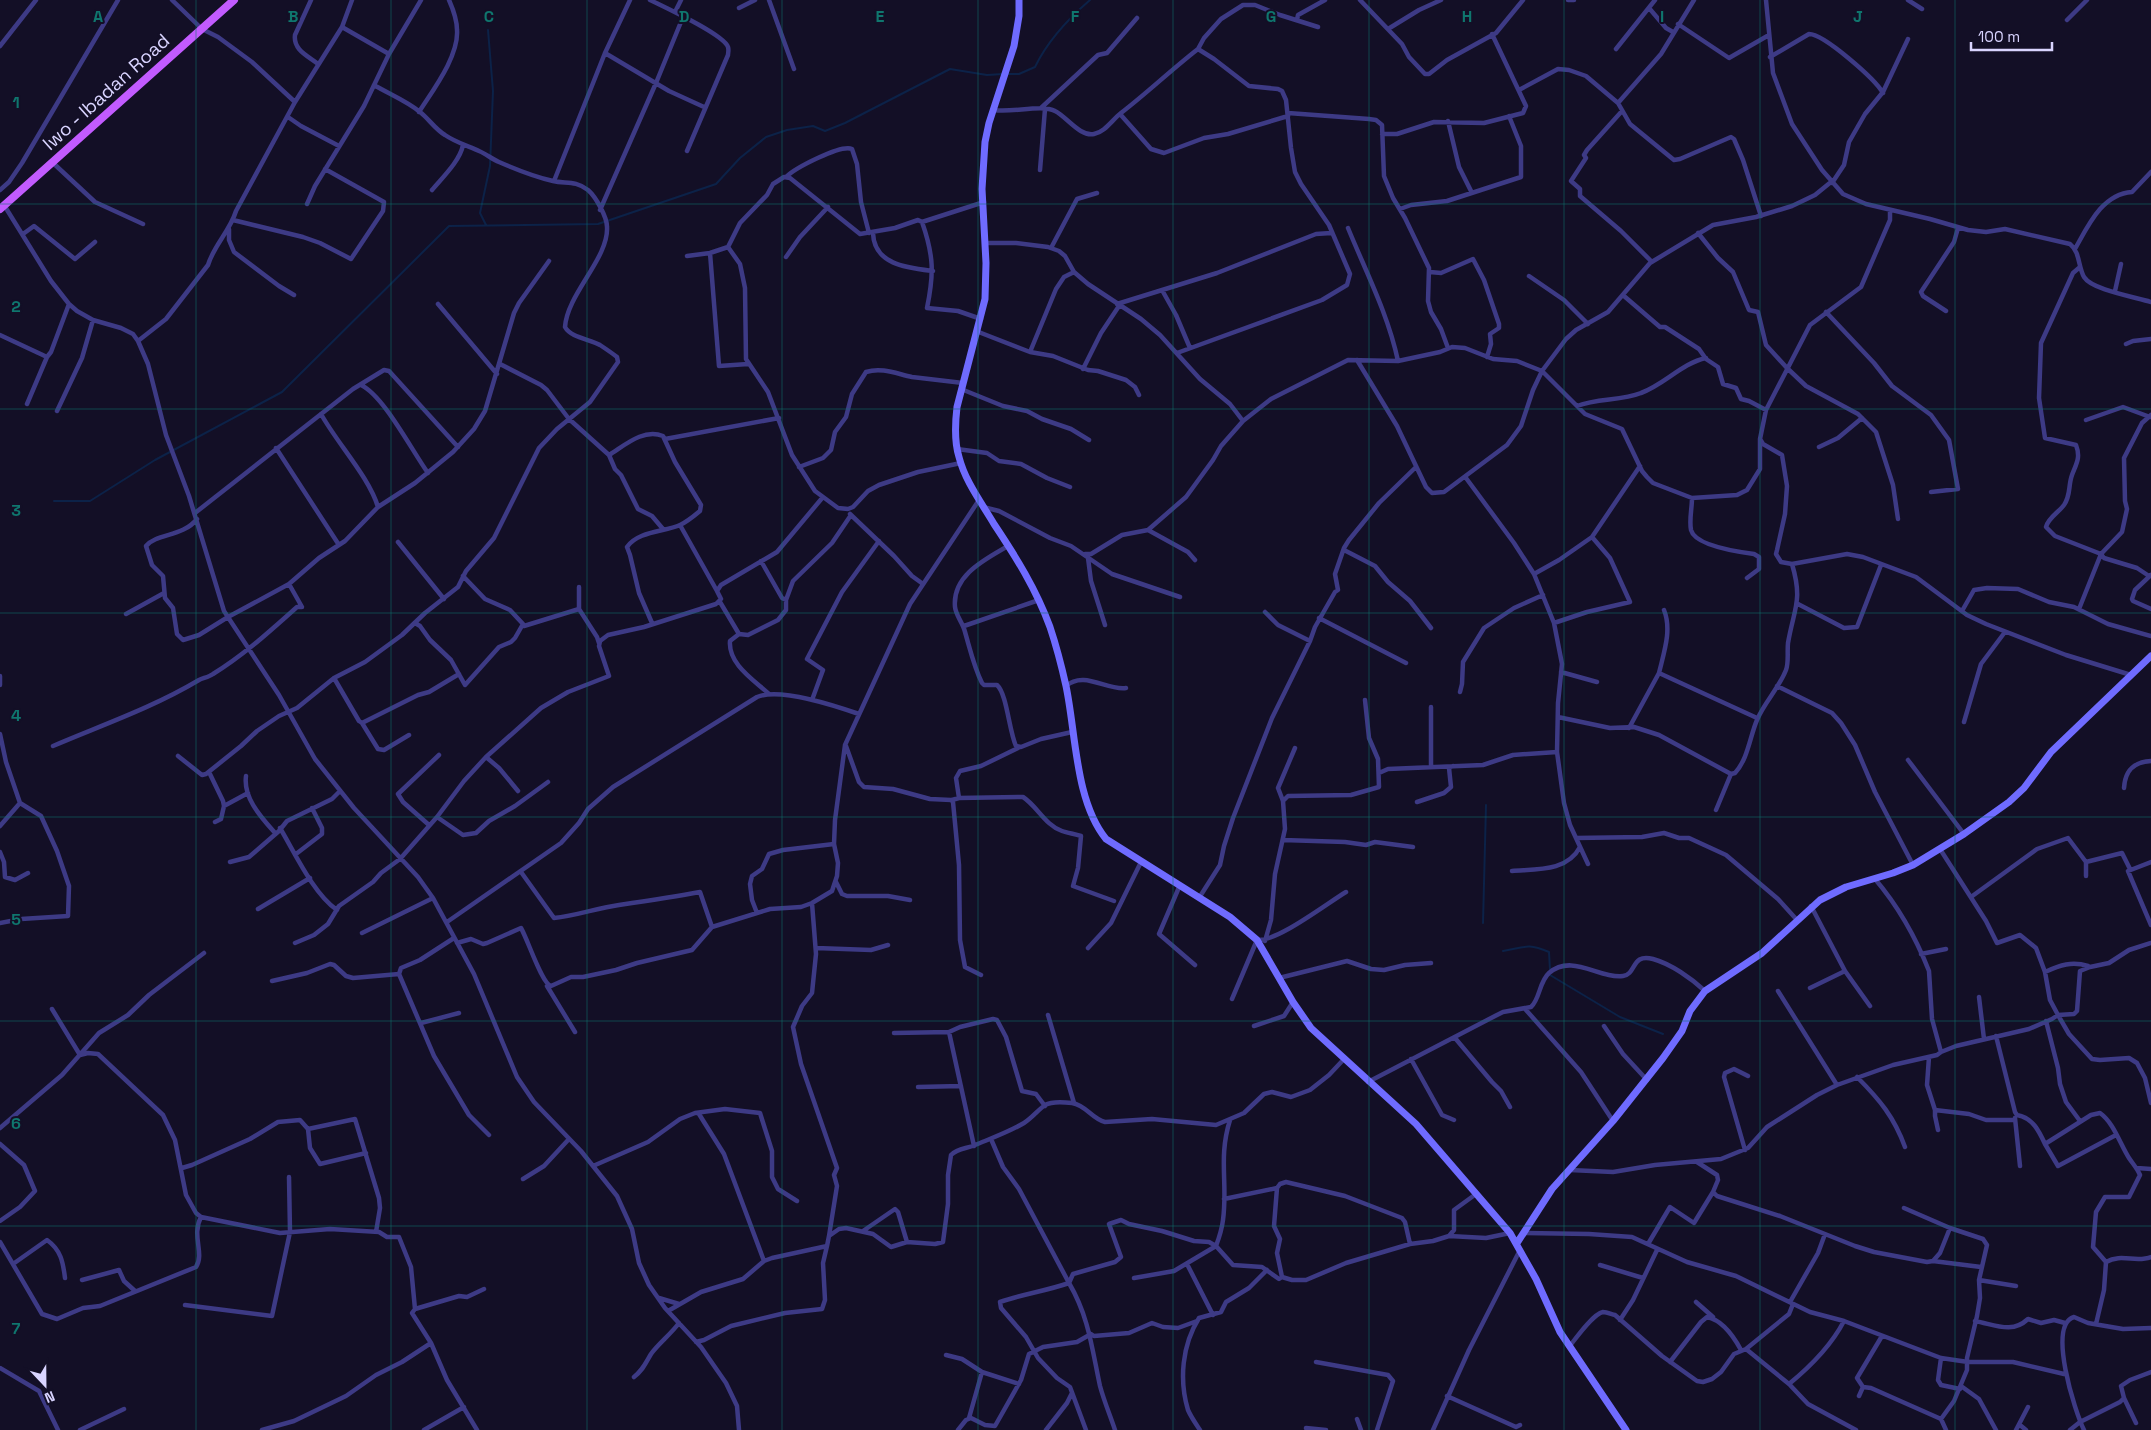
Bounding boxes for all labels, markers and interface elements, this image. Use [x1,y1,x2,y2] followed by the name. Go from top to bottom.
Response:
[93,6,103,27] text: A
[288,6,298,27] text: B
[484,6,494,27] text: C
[679,6,689,27] text: D
[876,6,885,27] text: E
[1071,6,1080,27] text: F
[1266,6,1276,27] text: G
[1462,6,1472,27] text: H
[1660,6,1664,27] text: I
[1853,6,1863,27] text: J
[1971,20,2052,52] scale bar
[1978,27,2020,46] text: 100 m
[37,28,175,156] street label: Iwo - Ibadan Road
[12,92,20,113] text: 1
[11,296,21,317] text: 2
[11,500,21,521] text: 3
[11,705,21,726] text: 4
[11,909,21,930] text: 5
[11,1113,21,1134] text: 6
[12,1318,21,1339] text: 7
[20,1360,70,1410] north arrow
[42,1387,58,1407] text: N

